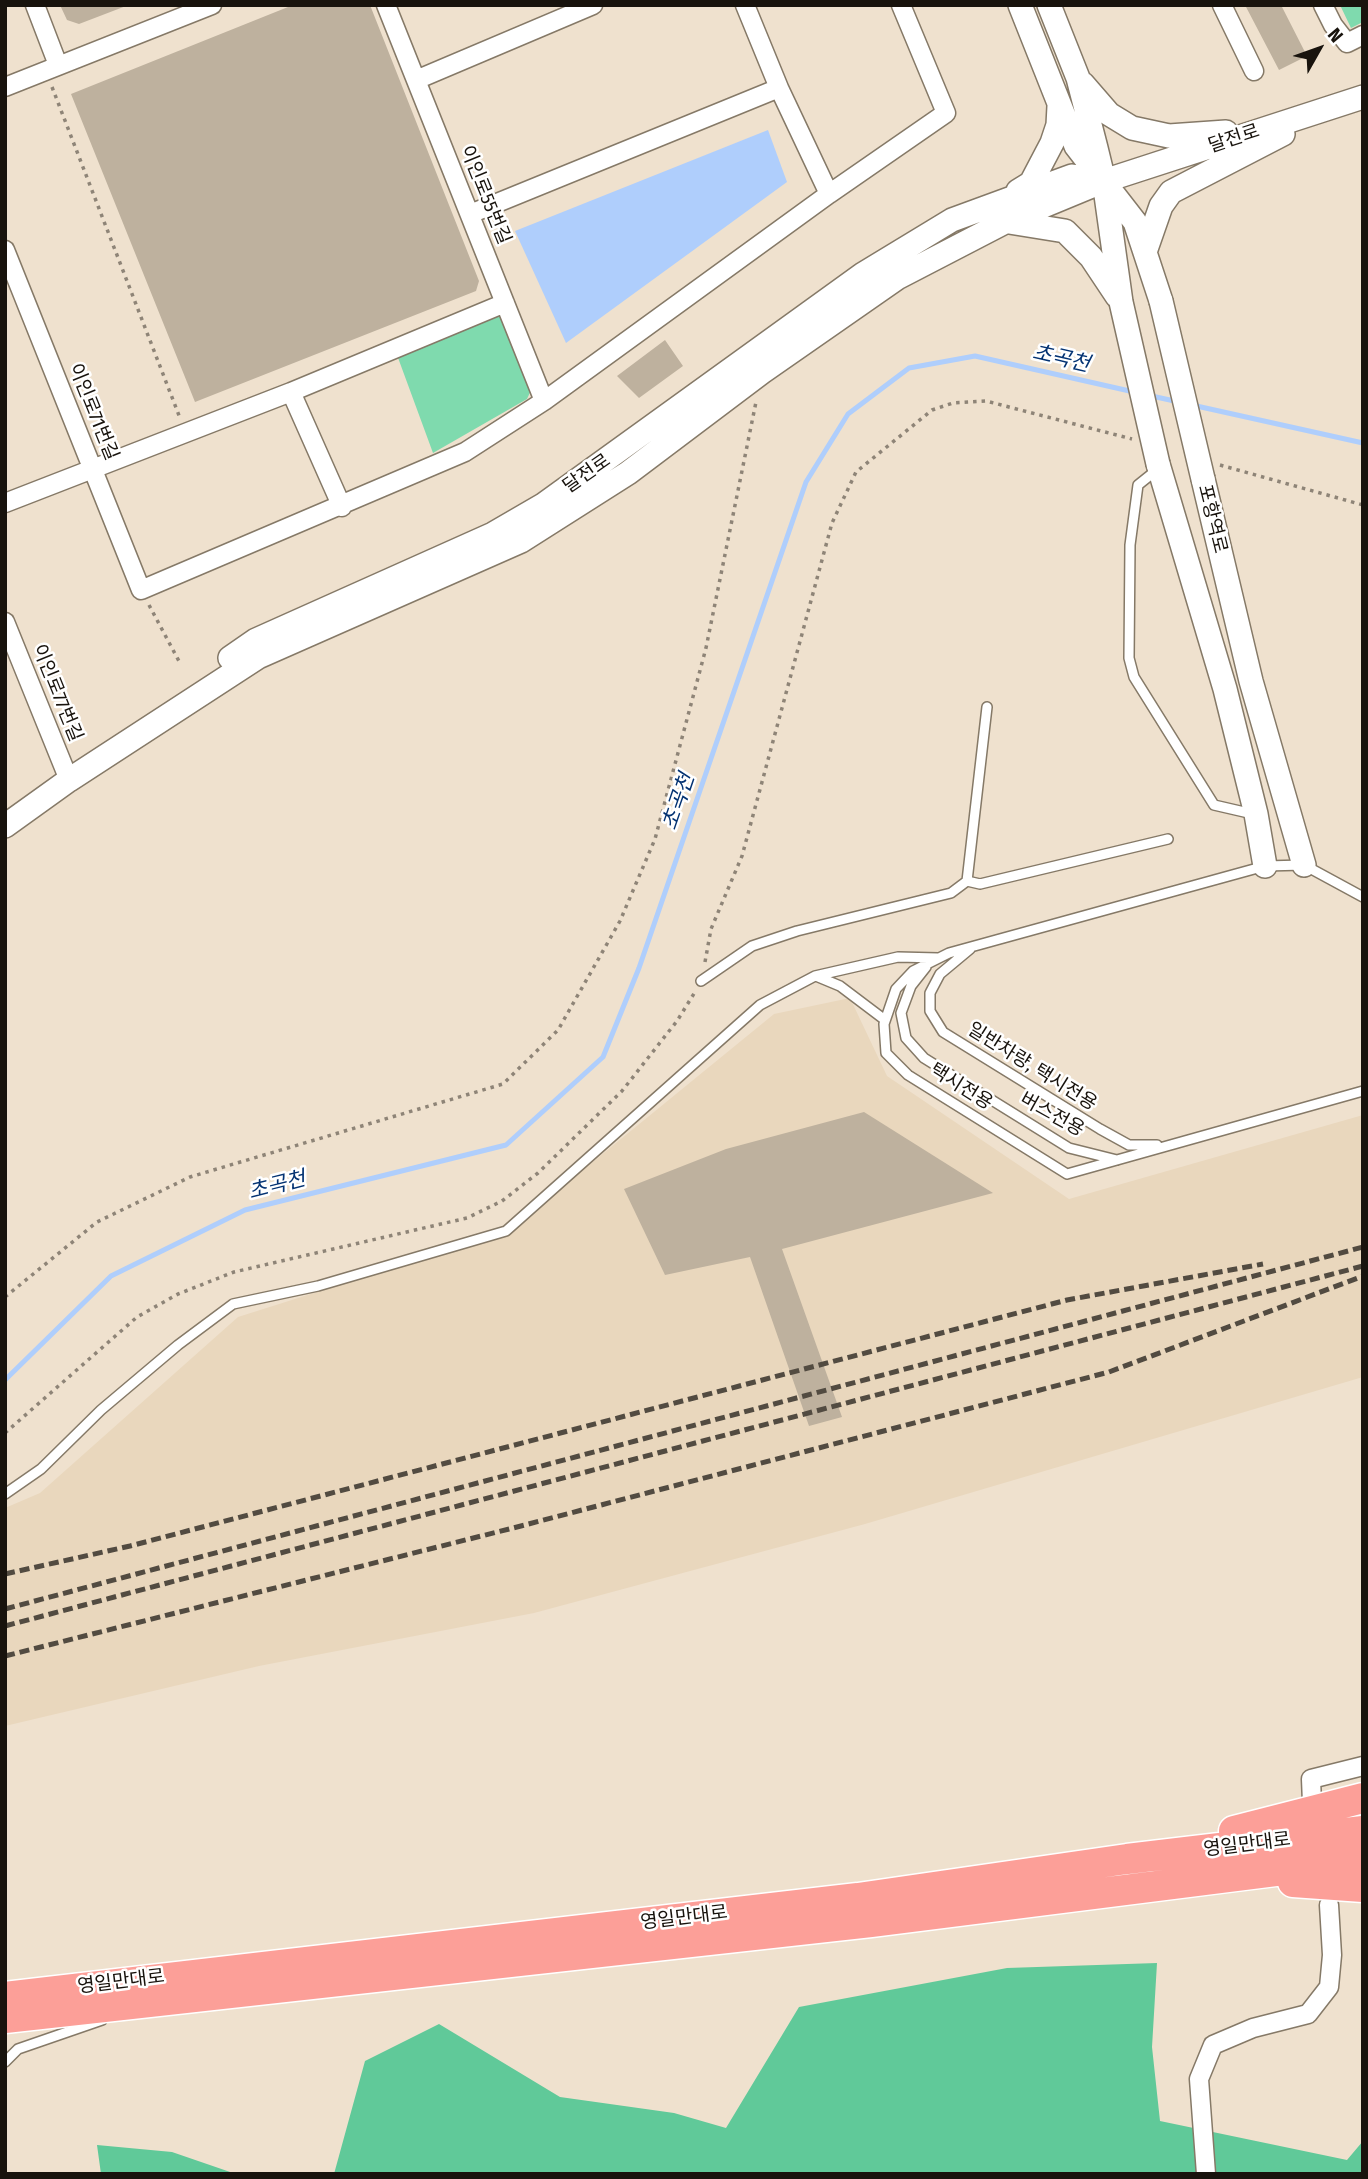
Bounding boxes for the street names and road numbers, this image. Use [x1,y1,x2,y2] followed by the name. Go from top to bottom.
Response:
[1206,120,1262,158] street label: 달전로
[455,142,515,248] street label: 이인로55번길
[63,360,123,464] street label: 이인로71번길
[559,450,615,498] street label: 달전로
[1192,482,1232,556] street label: 포항역로
[27,641,87,745] street label: 이인로77번길
[963,1018,1101,1116] street label: 일반차량, 택시전용
[925,1059,997,1115] street label: 택시전용
[1016,1088,1088,1142] street label: 버스전용
[1202,1828,1292,1862] street label: 영일만대로
[639,1901,729,1935] street label: 영일만대로
[76,1965,166,1999] street label: 영일만대로

